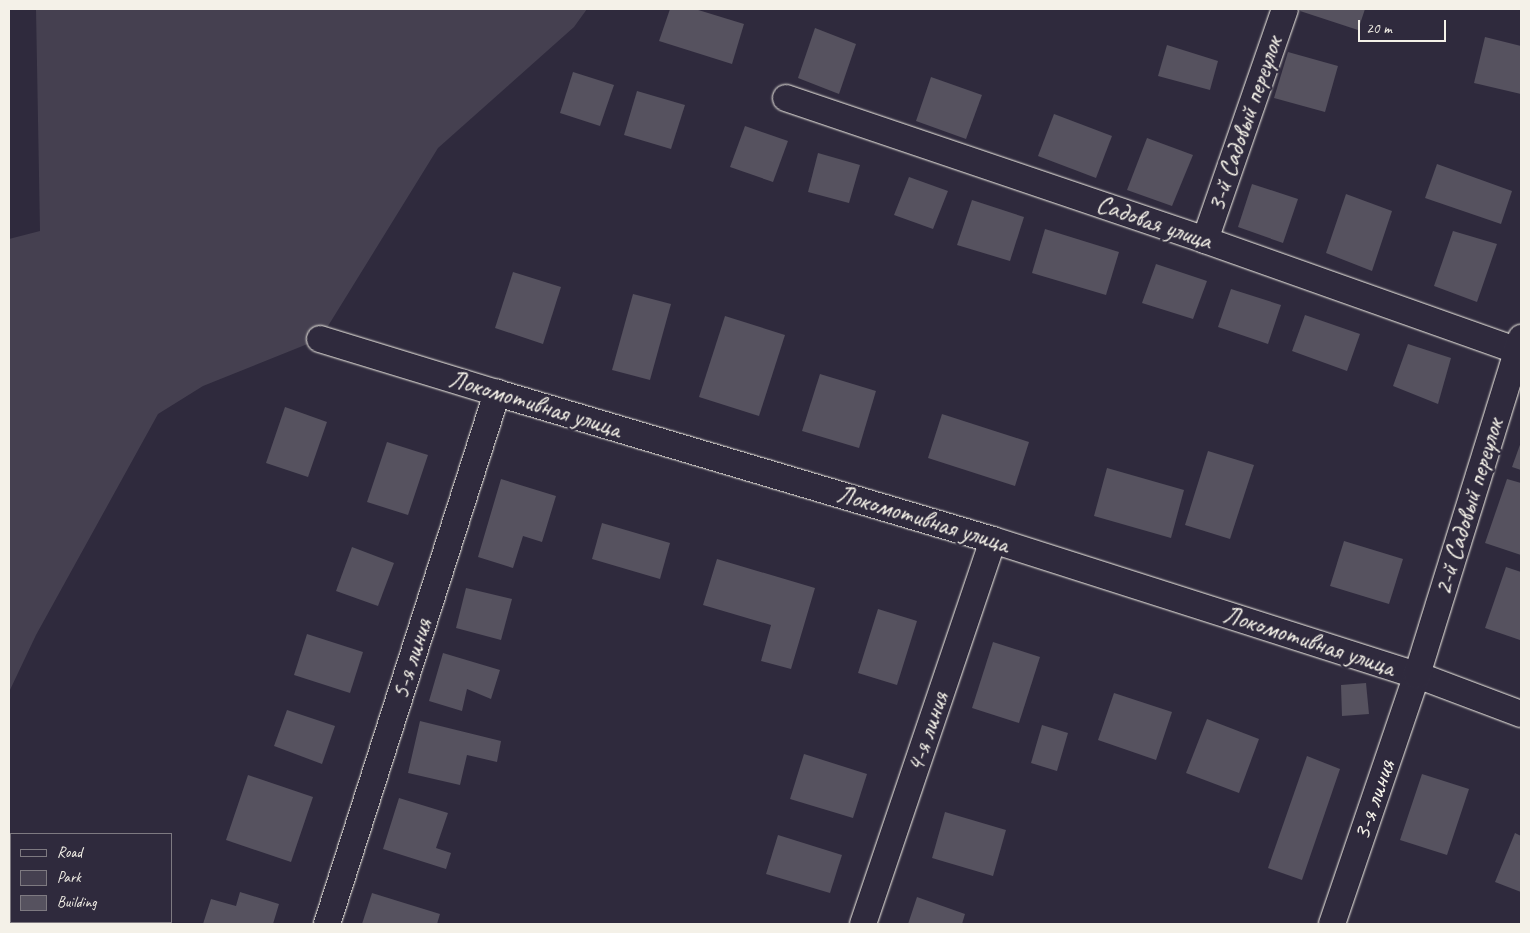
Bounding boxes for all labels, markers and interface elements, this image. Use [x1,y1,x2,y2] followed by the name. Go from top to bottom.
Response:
[1360,10,1448,42] scale bar
[1366,19,1392,38] text: 20 m
[1201,33,1289,215] street label: 3-й Садовый переулок
[1092,189,1216,257] street label: Садовая улица
[445,364,625,444] street label: Локомотивная улица
[1428,415,1510,599] street label: 2-й Садовый переулок
[833,479,1013,559] street label: Локомотивная улица
[1220,599,1398,683] street label: Локомотивная улица
[385,615,439,703] street label: 5-я линия
[900,688,956,776] street label: 4-я линия
[1346,756,1402,844] street label: 3-я линия
[10,833,172,923] legend
[57,843,82,862] text: Road
[57,868,81,887] text: Park
[57,893,96,912] text: Building

